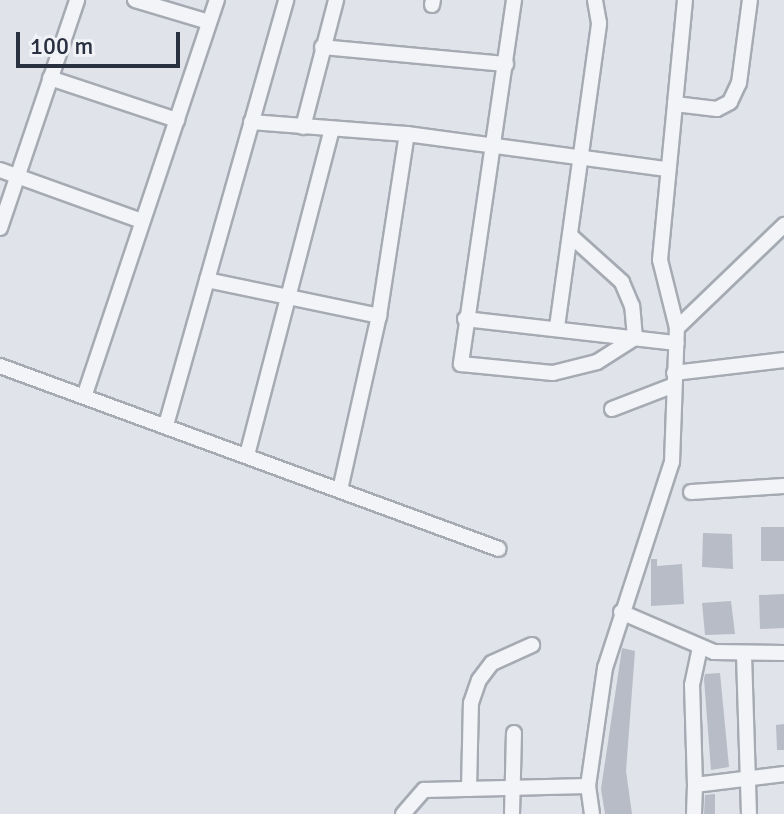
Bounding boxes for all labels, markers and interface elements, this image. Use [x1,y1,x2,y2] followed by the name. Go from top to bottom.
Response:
[20,16,184,66] scale bar
[30,31,93,61] text: 100 m

